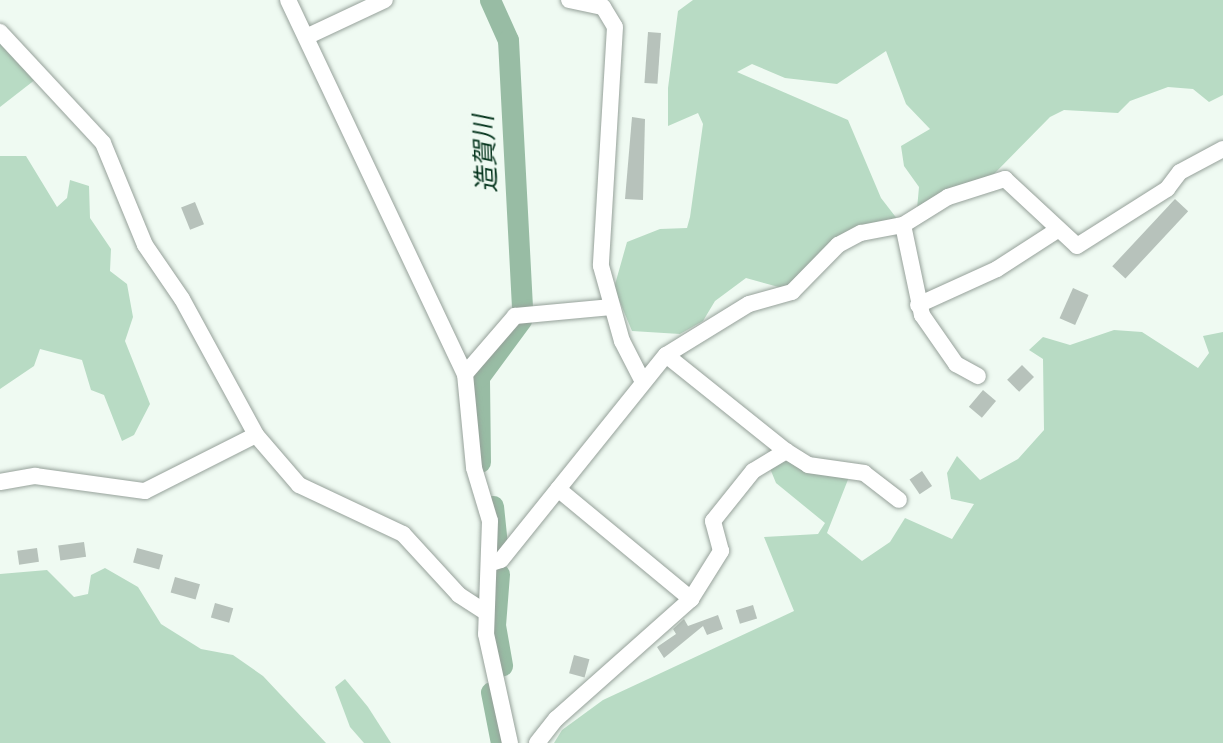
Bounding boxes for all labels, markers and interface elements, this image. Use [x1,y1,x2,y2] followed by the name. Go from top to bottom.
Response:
[468,114,504,194] water label: 造賀川

